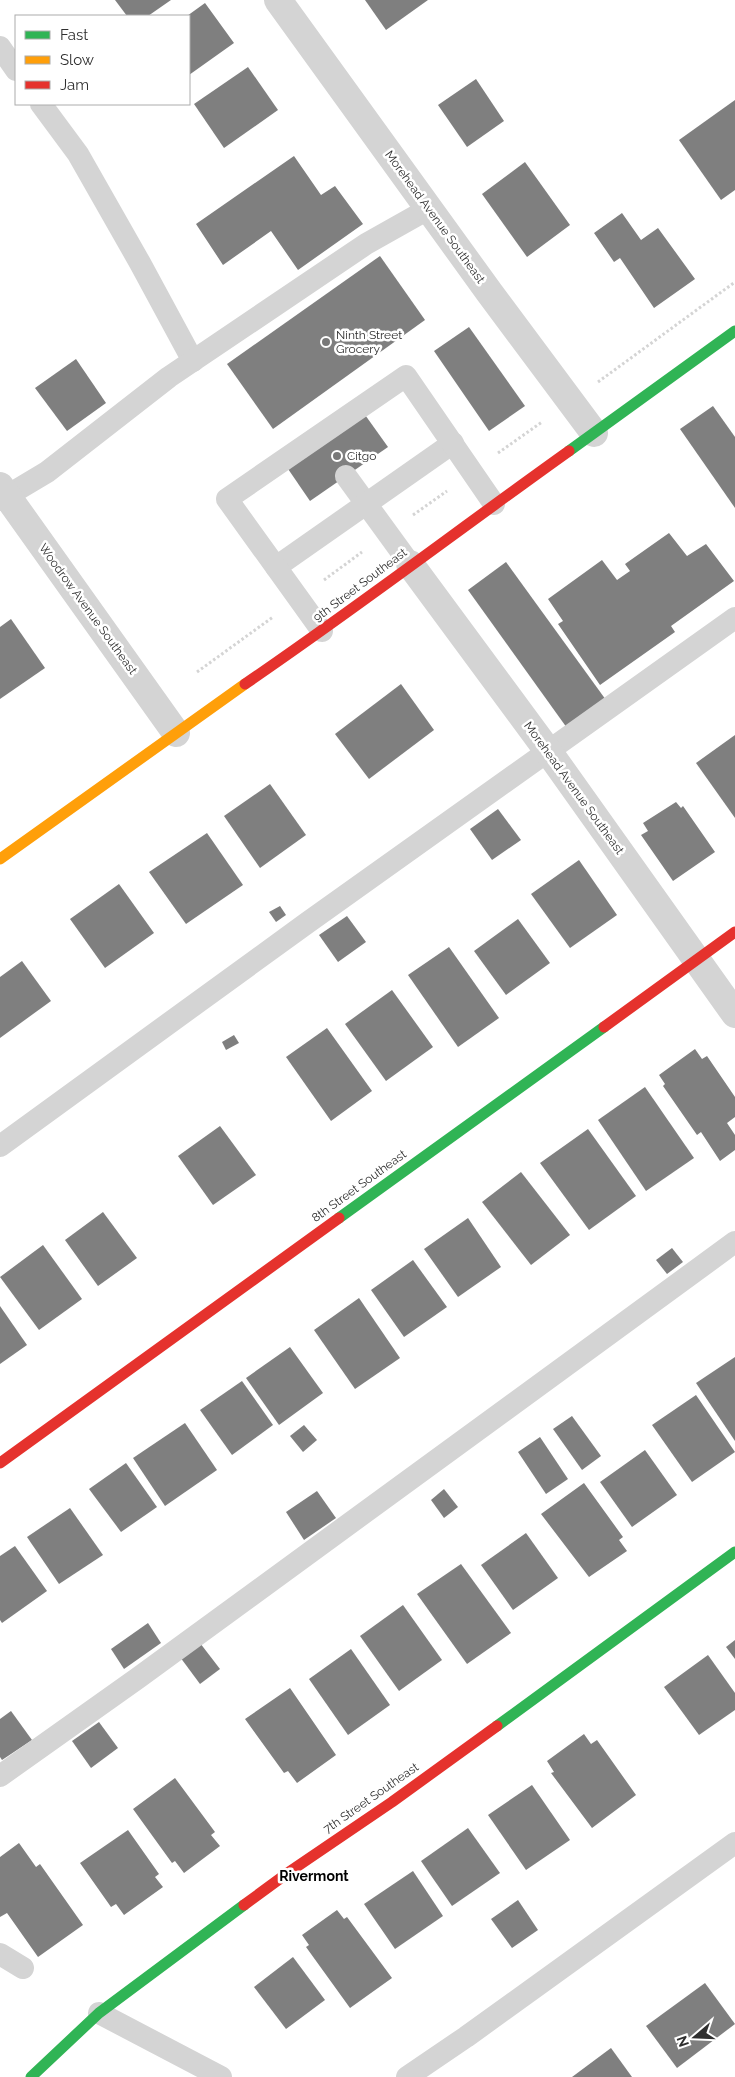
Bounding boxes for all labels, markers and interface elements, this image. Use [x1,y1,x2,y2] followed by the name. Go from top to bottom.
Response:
[15,15,190,105] legend
[60,26,88,44] text: Fast
[60,51,94,69] text: Slow
[60,76,89,94] text: Jam
[382,148,488,286] street label: Morehead Avenue Southeast
[336,328,402,356] place label: Ninth Street Grocery
[320,336,332,348] marker: Ninth Street Grocery
[347,449,376,463] place label: Citgo
[331,450,343,462] marker: Citgo
[36,541,140,677] street label: Woodrow Avenue Southeast
[311,545,409,625] street label: 9th Street Southeast
[521,719,627,857] street label: Morehead Avenue Southeast
[309,1147,409,1225] street label: 8th Street Southeast
[321,1760,421,1836] street label: 7th Street Southeast
[279,1868,349,1884] district label: Rivermont
[670,2012,720,2062] north arrow
[673,2034,692,2049] text: N

